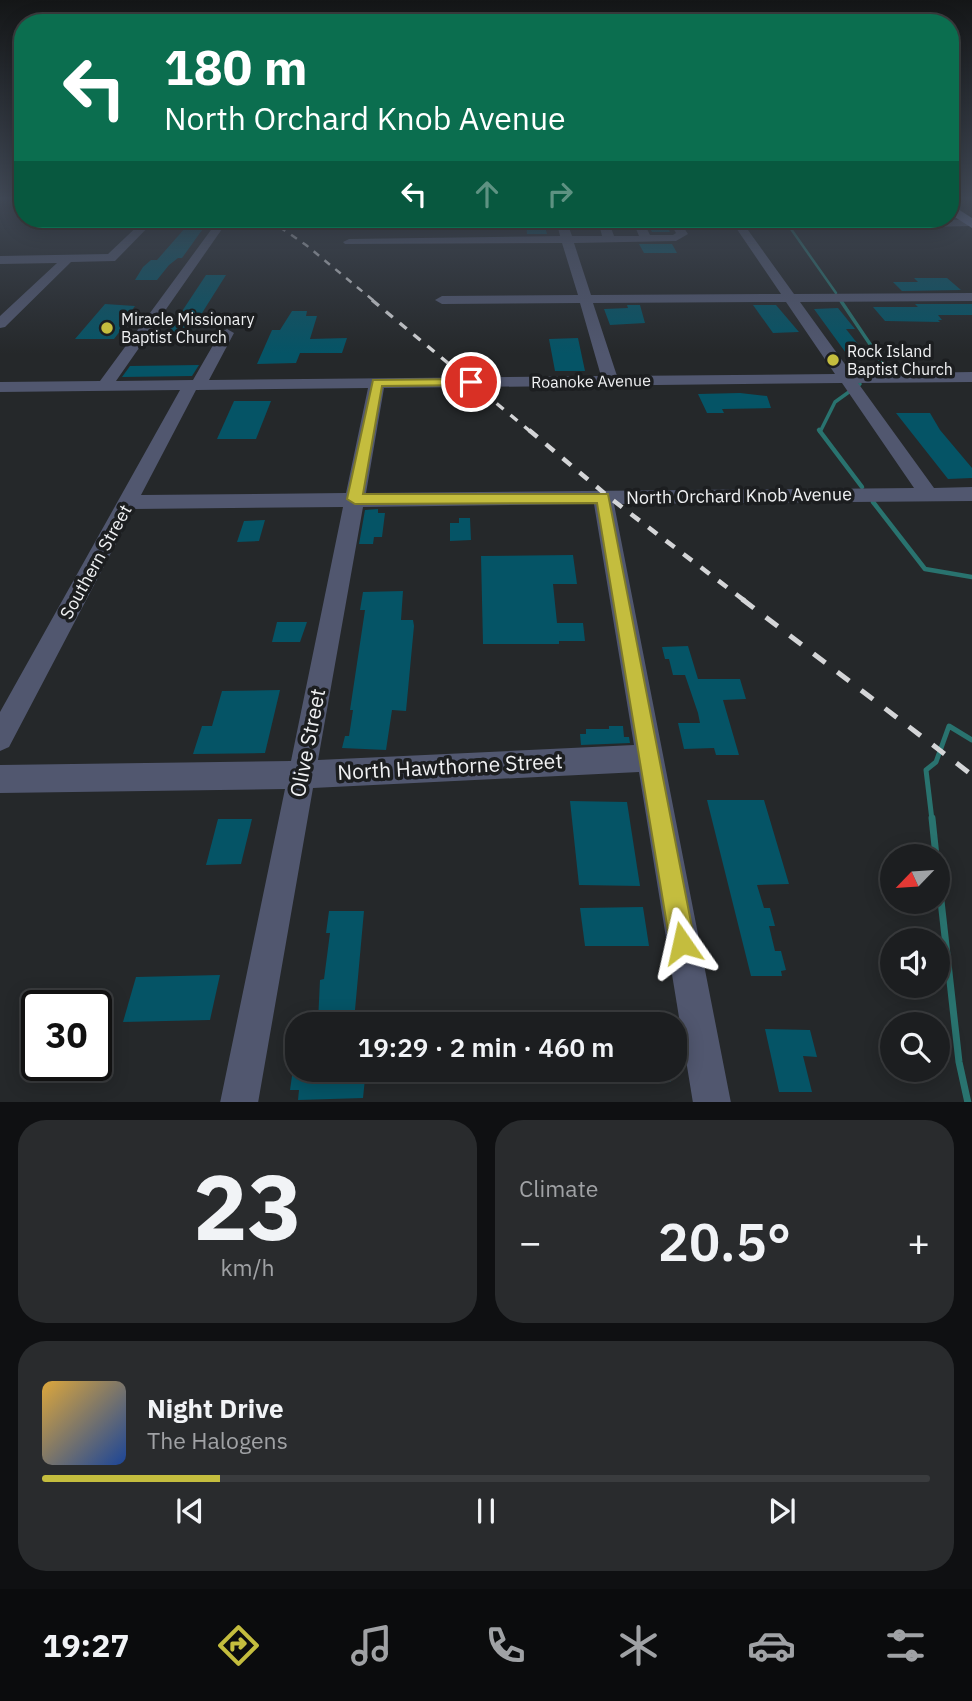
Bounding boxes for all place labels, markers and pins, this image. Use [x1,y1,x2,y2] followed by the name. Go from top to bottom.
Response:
[121,309,254,347] place label: Miracle Missionary Baptist Church
[99,320,115,336] marker: Miracle Missionary Baptist Church
[847,341,953,379] place label: Rock Island Baptist Church
[441,352,501,412] pin
[825,352,841,368] marker: Rock Island Baptist Church

